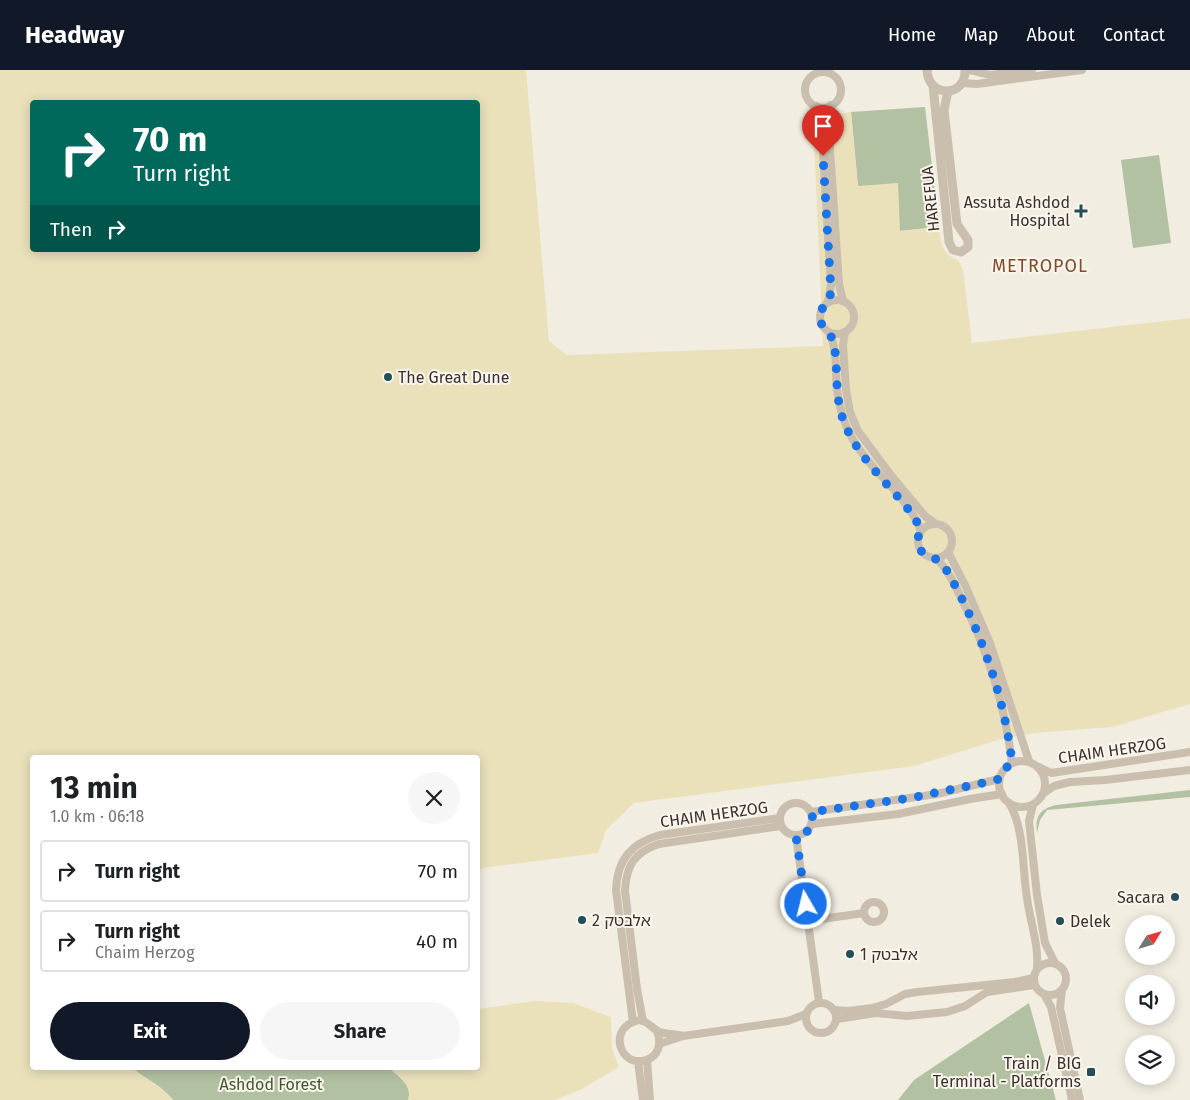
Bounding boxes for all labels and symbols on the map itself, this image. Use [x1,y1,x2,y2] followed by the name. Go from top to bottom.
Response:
[802,105,844,156] pin
[918,164,943,233] street label: HAREFUA
[964,193,1070,230] place label: Assuta Ashdod Hospital
[1074,204,1088,218] marker: Assuta Ashdod Hospital
[992,255,1088,277] district label: METROPOL
[398,368,509,387] place label: The Great Dune
[382,371,394,383] marker: The Great Dune
[1057,734,1167,767] street label: CHAIM HERZOG
[659,798,769,831] street label: CHAIM HERZOG
[779,877,831,929] position arrow
[1117,888,1165,907] place label: Sacara
[1169,891,1181,903] marker: Sacara
[592,911,651,930] place label: אלבטק 2
[1070,912,1111,931] place label: Delek
[576,914,588,926] marker: אלבטק 2
[1054,915,1066,927] marker: Delek
[1125,915,1175,965] north arrow
[860,945,918,964] place label: אלבטק 1
[844,948,856,960] marker: אלבטק 1
[933,1054,1081,1091] place label: Train / BIG Terminal - Platforms
[1085,1066,1097,1078] marker: Train / BIG Terminal - Platforms
[219,1075,323,1094] park label: Ashdod Forest

